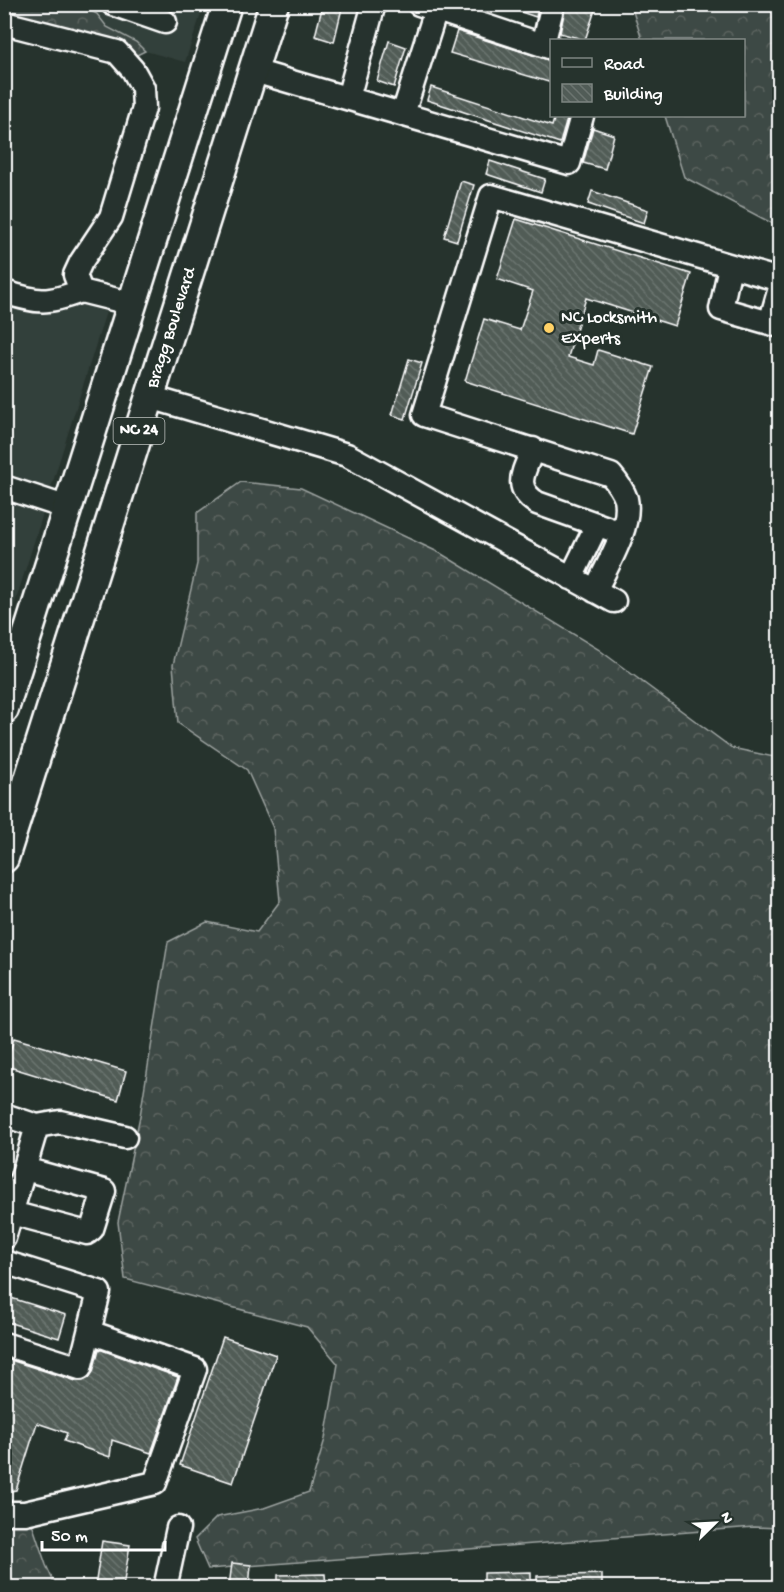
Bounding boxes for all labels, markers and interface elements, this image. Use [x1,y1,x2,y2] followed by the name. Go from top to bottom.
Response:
[550,39,745,117] legend
[604,55,645,76] text: Road
[603,85,663,106] text: Building
[142,264,202,392] street label: Bragg Boulevard
[561,308,658,350] place label: NC Locksmith Experts
[542,321,556,335] marker: NC Locksmith Experts
[114,418,164,444] road number: NC 24
[685,1493,745,1553] north arrow
[715,1510,737,1527] text: N
[42,1514,165,1552] scale bar
[51,1527,88,1548] text: 50 m

